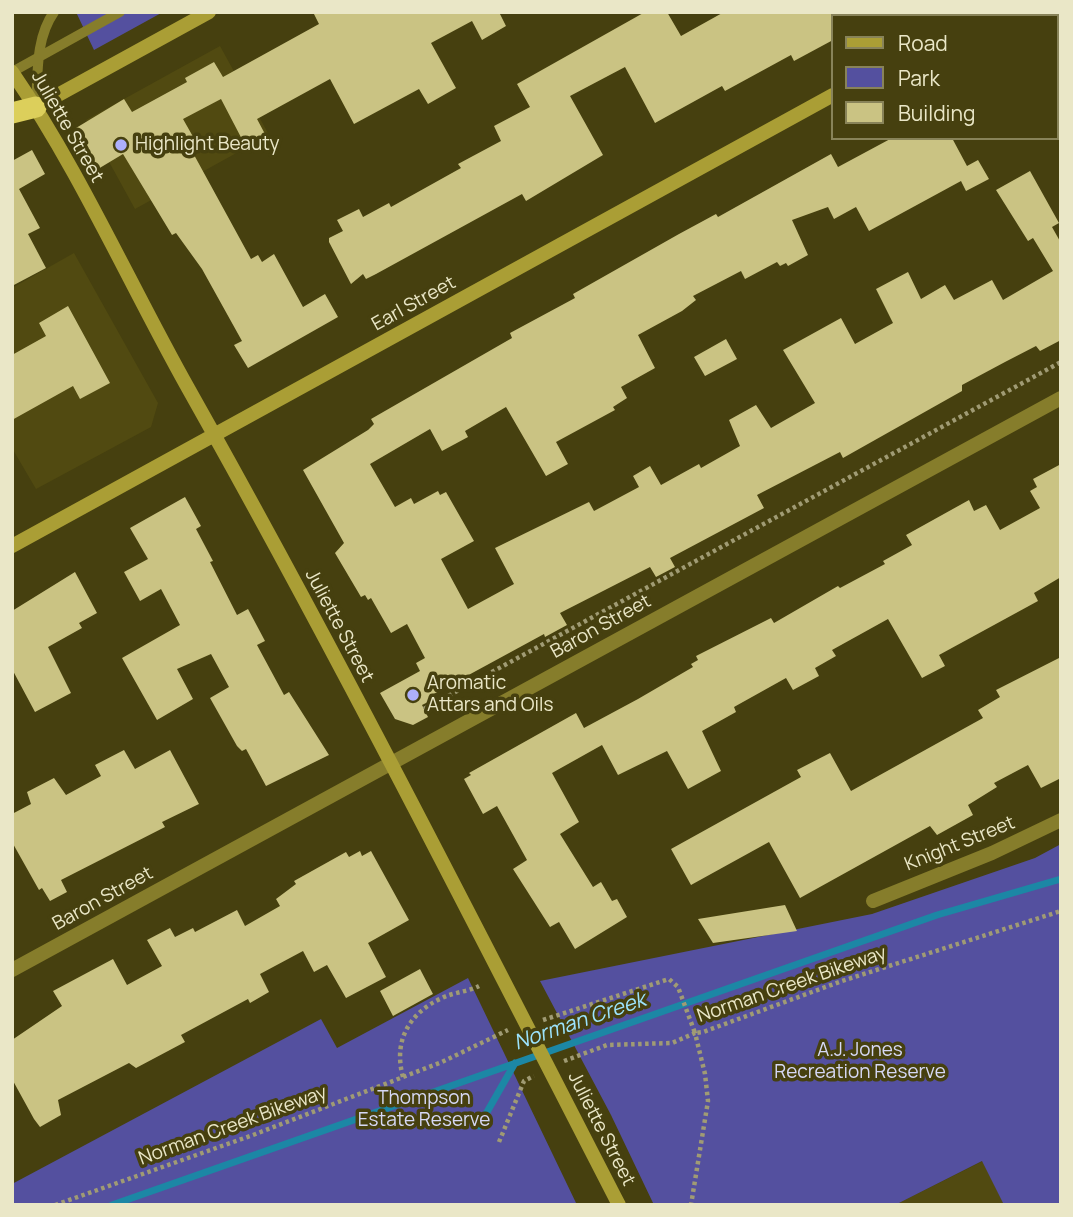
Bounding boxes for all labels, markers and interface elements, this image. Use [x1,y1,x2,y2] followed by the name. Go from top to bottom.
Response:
[832,14,1059,140] legend
[898,29,948,57] text: Road
[898,64,940,92] text: Park
[26,67,108,187] street label: Juliette Street
[898,99,975,127] text: Building
[135,134,280,156] place label: Highlight Beauty
[113,137,129,153] marker: Highlight Beauty
[368,272,460,336] street label: Earl Street
[300,566,378,686] street label: Juliette Street
[547,590,655,664] street label: Baron Street
[427,673,553,717] place label: Aromatic Attars and Oils
[405,687,421,703] marker: Aromatic Attars and Oils
[902,812,1018,876] street label: Knight Street
[49,862,157,936] street label: Baron Street
[694,942,890,1028] street label: Norman Creek Bikeway
[511,988,649,1056] water label: Norman Creek
[774,1040,946,1084] park label: A.J. Jones Recreation Reserve
[562,1068,640,1190] street label: Juliette Street
[136,1081,330,1171] street label: Norman Creek Bikeway
[358,1088,490,1132] park label: Thompson Estate Reserve

